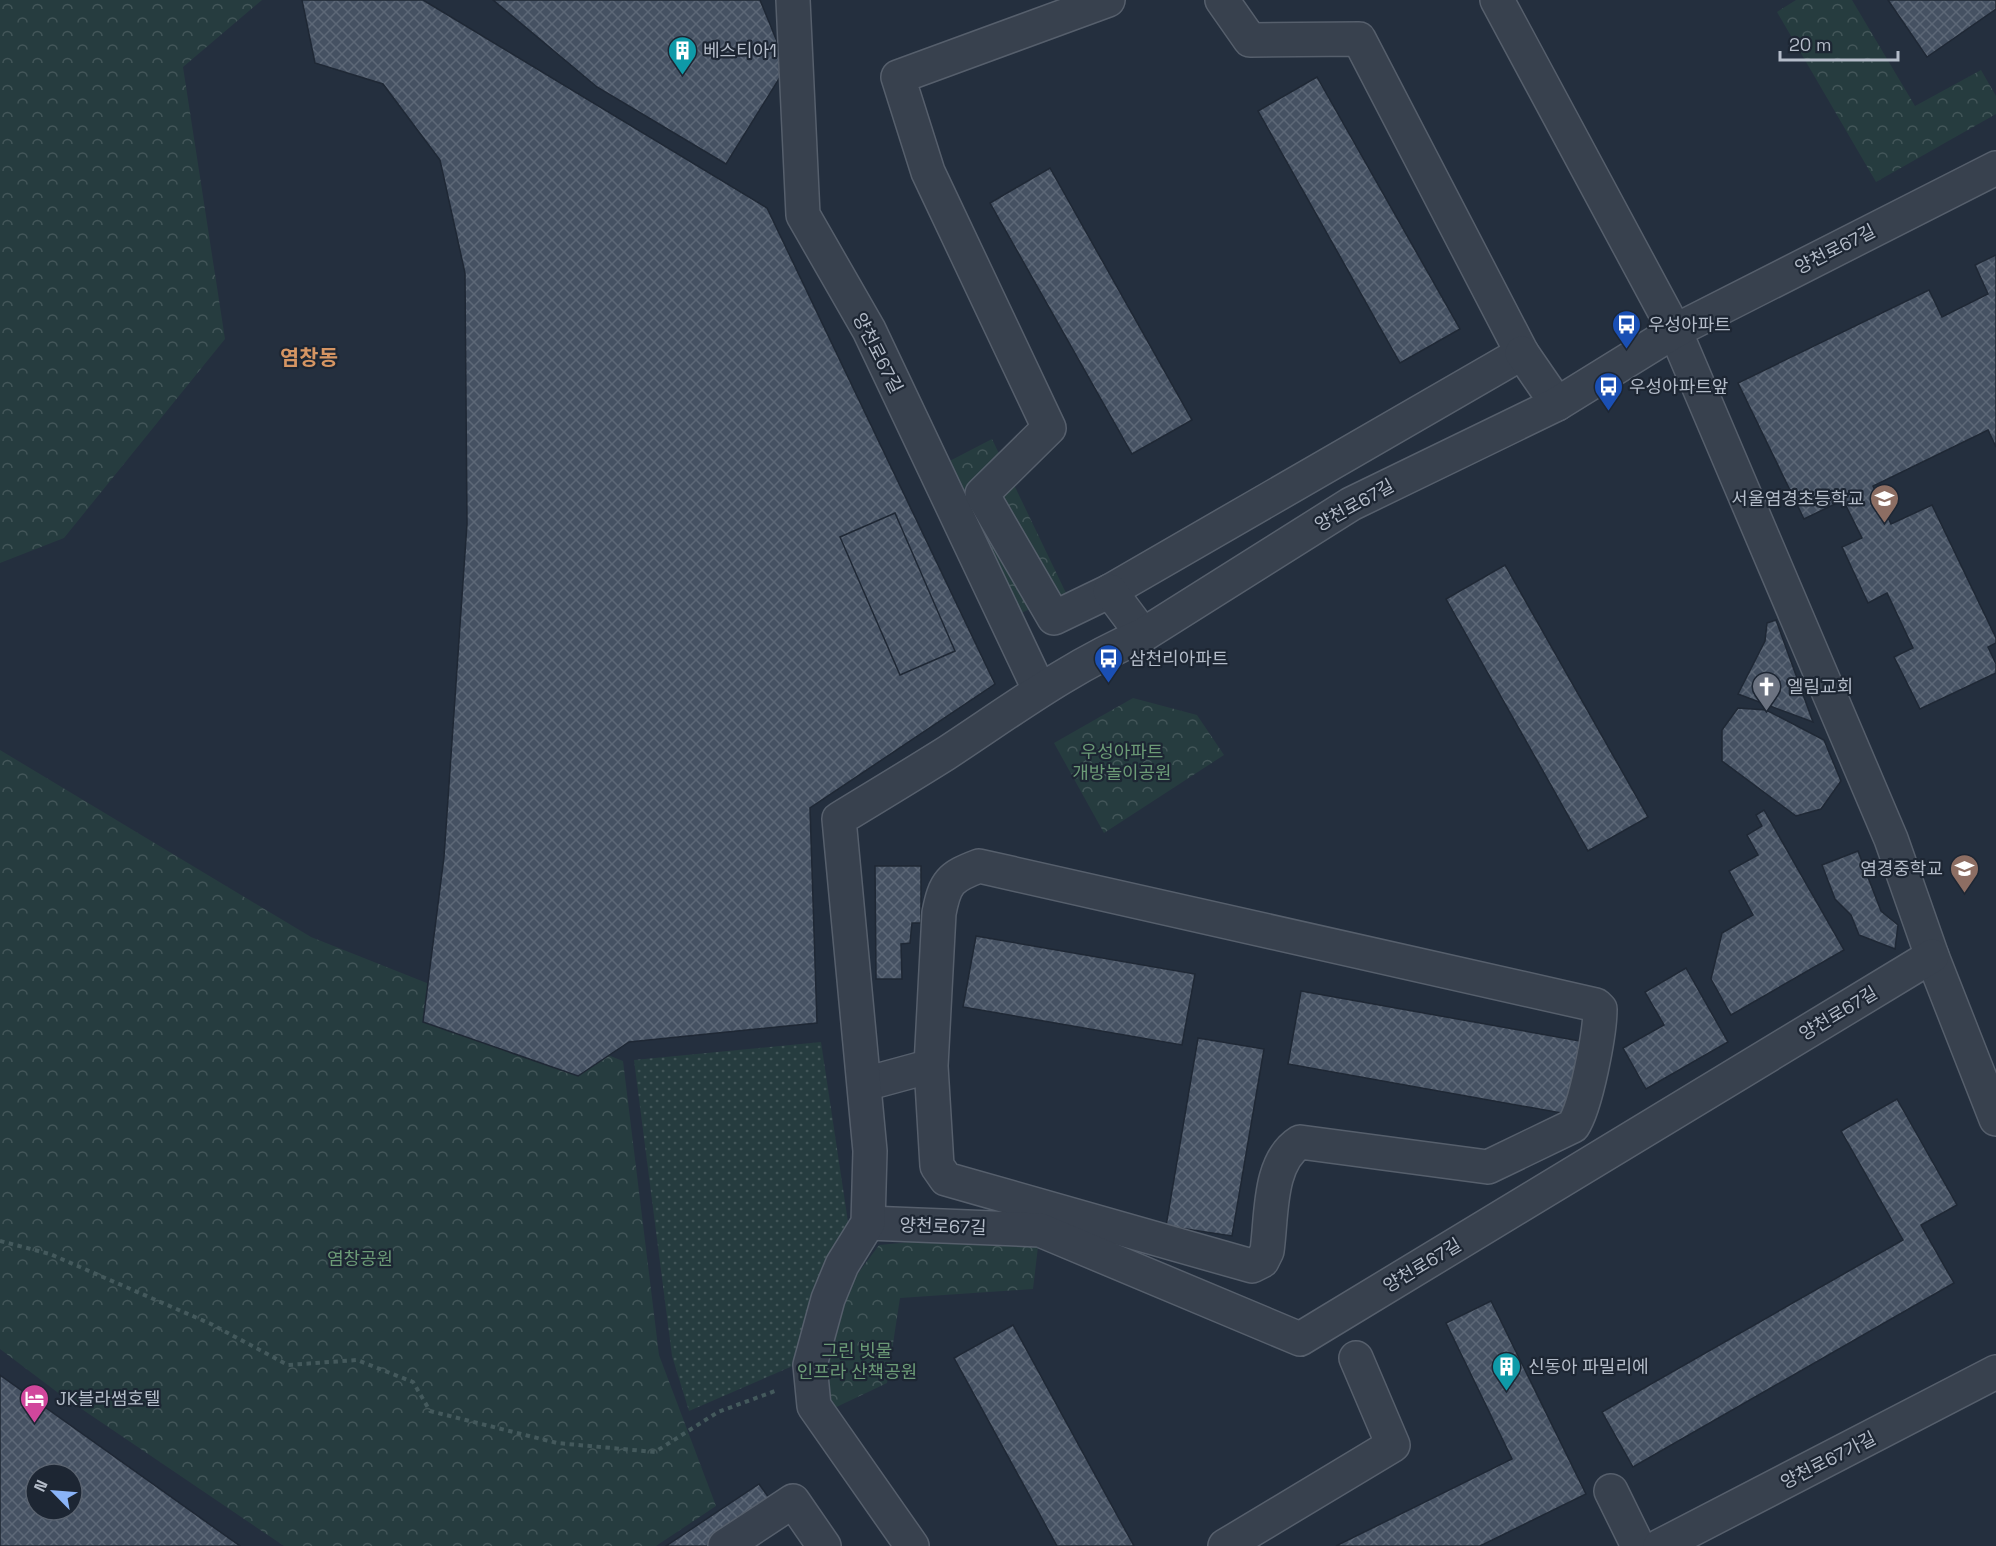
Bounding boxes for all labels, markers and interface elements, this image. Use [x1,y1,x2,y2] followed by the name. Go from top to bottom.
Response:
[1780,24,1898,62] scale bar
[1789,33,1832,56] text: 20 m
[666,34,698,76] building icon: 베스티아1
[703,39,777,62] place label: 베스티아1
[1791,219,1879,279] street label: 양천로67길
[1611,308,1643,350] bus stop icon: 우성아파트
[848,309,908,397] street label: 양천로67길
[1648,313,1731,336] place label: 우성아파트
[280,344,338,371] district label: 염창동
[1592,370,1624,412] bus stop icon: 우성아파트앞
[1629,375,1728,398] place label: 우성아파트앞
[1310,474,1398,536] street label: 양천로67길
[1869,482,1901,524] school or university icon: 서울염경초등학교
[1732,487,1864,510] place label: 서울염경초등학교
[1092,642,1124,684] bus stop icon: 삼천리아파트
[1129,647,1228,670] place label: 삼천리아파트
[1750,670,1782,712] church icon: 엘림교회
[1787,675,1853,698] place label: 엘림교회
[1072,740,1172,784] park label: 우성아파트 개방놀이공원
[1948,852,1980,894] school or university icon: 염경중학교
[1860,857,1943,880] place label: 염경중학교
[1795,981,1881,1045] street label: 양천로67길
[899,1213,987,1239] street label: 양천로67길
[1379,1233,1465,1297] street label: 양천로67길
[327,1247,393,1270] park label: 염창공원
[797,1339,917,1383] park label: 그린 빗물 인프라 산책공원
[1491,1350,1523,1392] building icon: 신동아 파밀리에
[1528,1355,1649,1378] place label: 신동아 파밀리에
[19,1382,51,1424] hotel icon: JK블라썸호텔
[56,1387,160,1410] place label: JK블라썸호텔
[1777,1426,1879,1494] street label: 양천로67가길
[24,1462,84,1522] north arrow
[29,1477,53,1495] text: N

